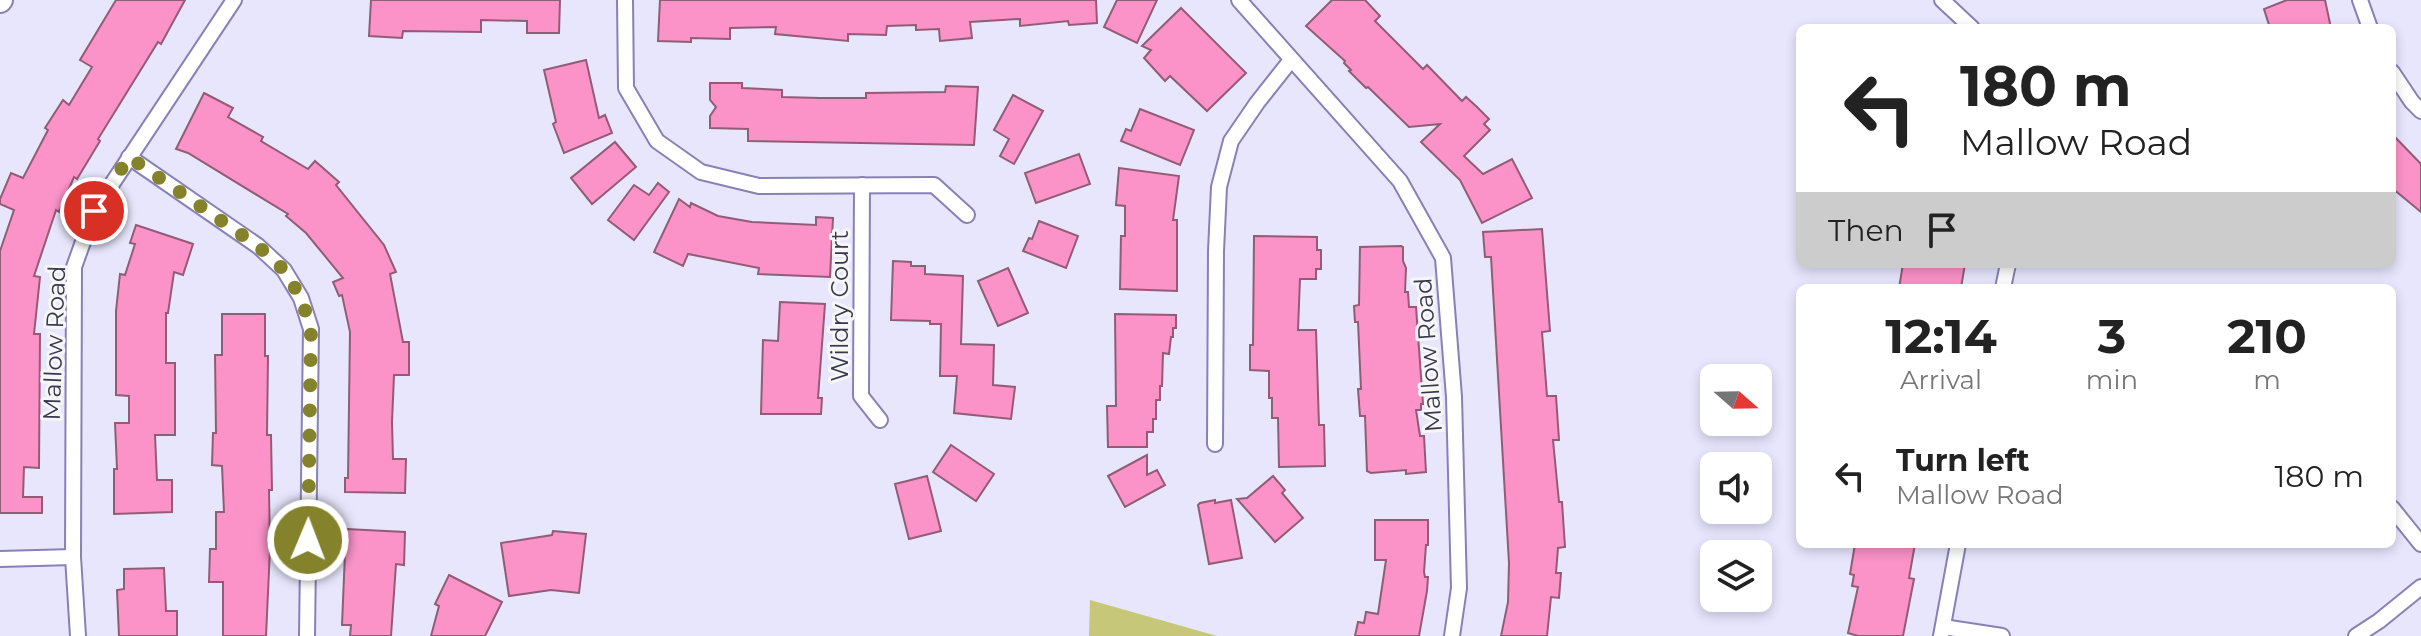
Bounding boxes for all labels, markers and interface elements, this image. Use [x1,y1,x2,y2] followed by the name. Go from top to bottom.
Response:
[1960,52,2132,120] text: 180 m
[1828,56,1932,160] icon: left
[1960,120,2192,164] text: Mallow Road
[60,177,128,245] pin
[72,189,116,233] icon: arrive
[1920,208,1964,252] icon: arrive
[1828,212,1904,249] text: Then
[825,230,854,382] street label: Wildry Court
[37,265,71,421] street label: Mallow Road
[1408,277,1448,433] street label: Mallow Road
[1885,307,1997,365] text: 12:14
[2098,307,2126,365] text: 3
[2227,307,2307,365] text: 210
[1700,364,1772,436] north arrow
[1700,364,1772,612] map controls
[1900,364,1982,396] text: Arrival
[2086,364,2138,396] text: min
[2253,364,2281,396] text: m
[1896,442,2029,479] text: Turn left
[1700,452,1772,524] button: sound
[1828,454,1872,498] icon: left
[2274,458,2364,495] text: 180 m
[1896,479,2064,511] text: Mallow Road
[266,498,350,582] position arrow
[1700,540,1772,612] button: layers

